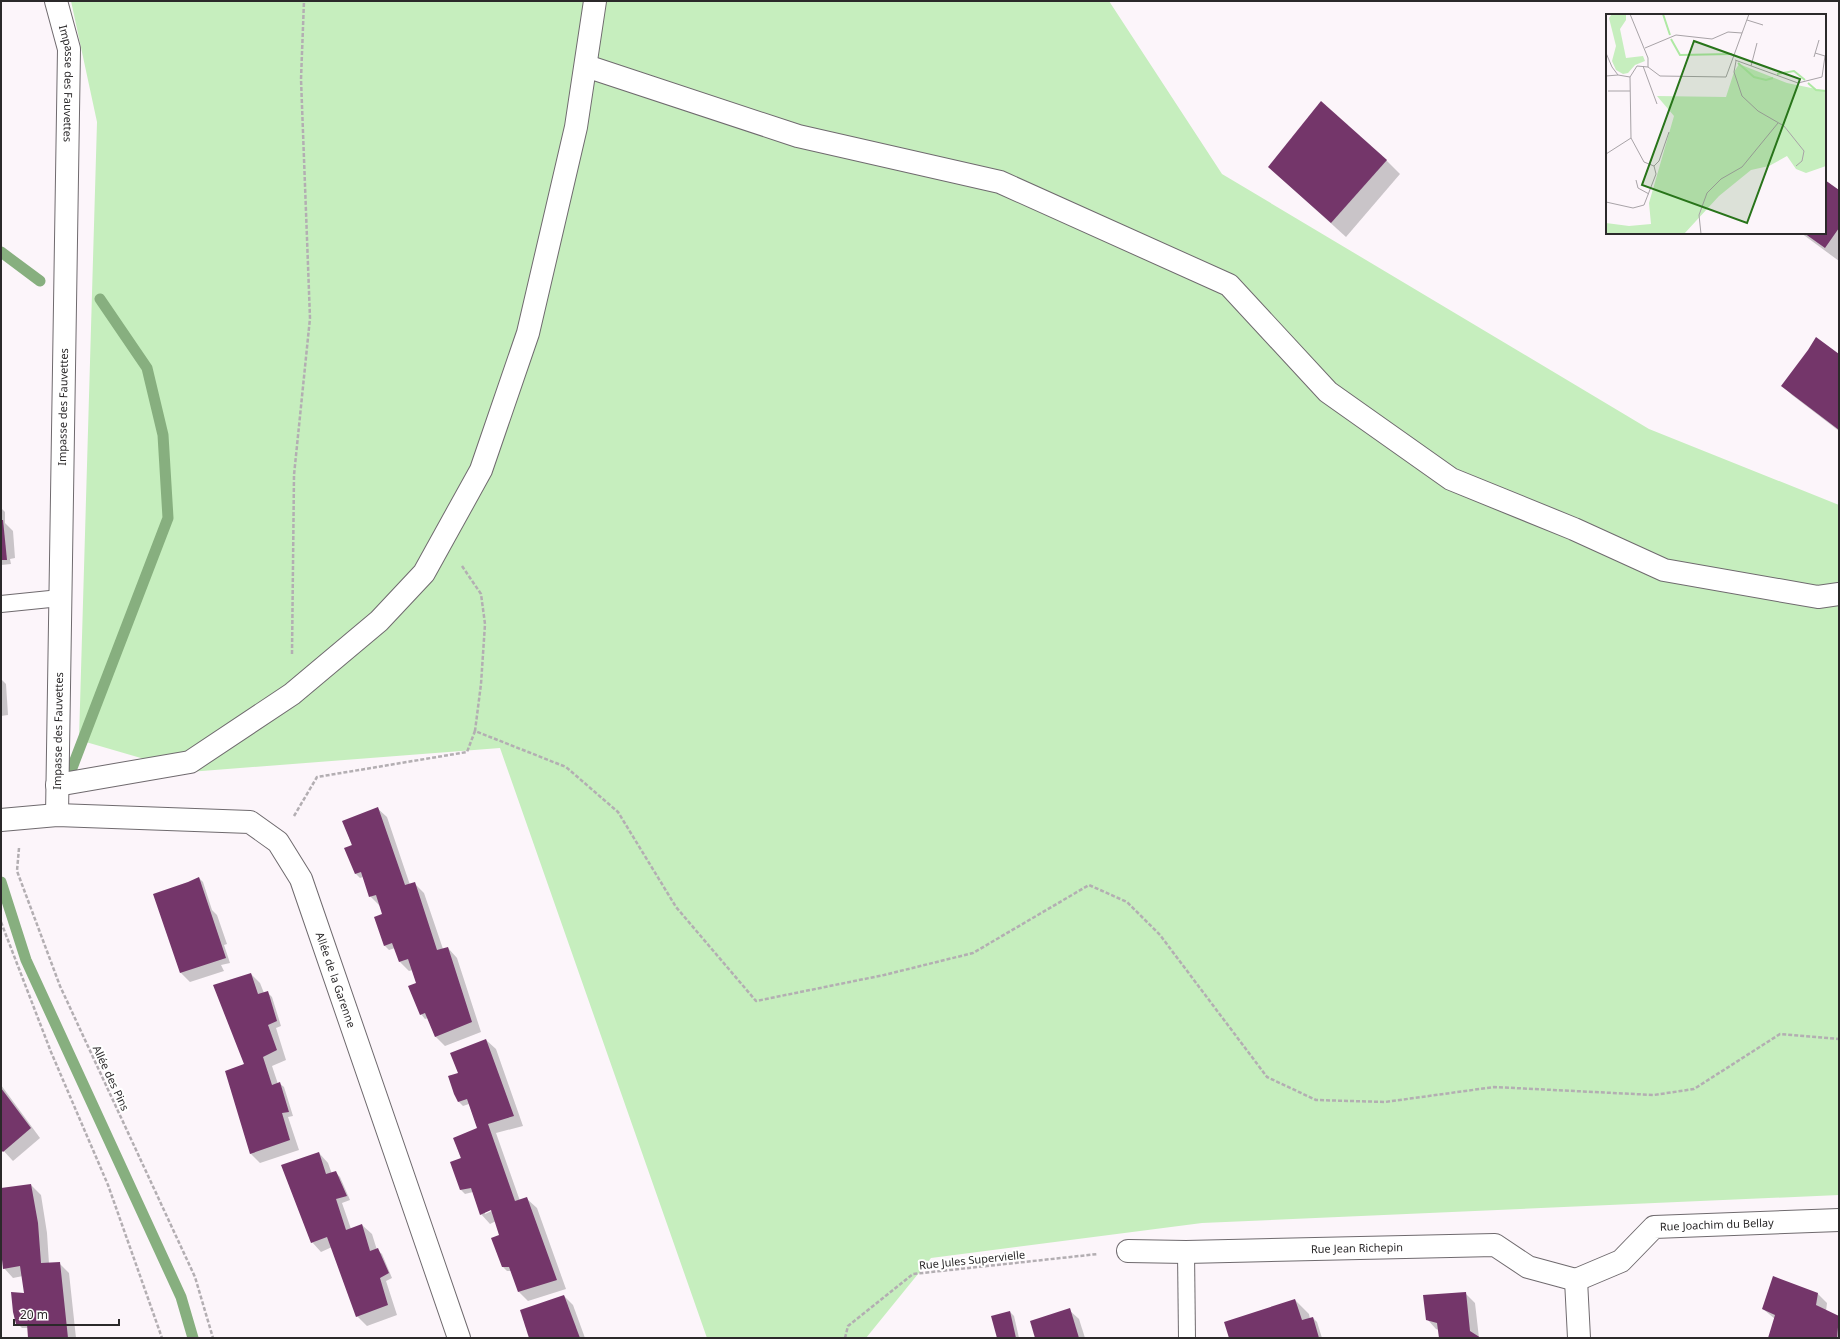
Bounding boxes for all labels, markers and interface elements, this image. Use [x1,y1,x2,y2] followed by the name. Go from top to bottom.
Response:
[1606,14,1826,234] inset map
[56,23,77,142] street label: Impasse des Fauvettes
[54,348,71,466] street label: Impasse des Fauvettes
[49,672,66,790] street label: Impasse des Fauvettes
[313,930,360,1030] street label: Allée de la Garenne
[90,1043,133,1113] street label: Allée des Pins
[1659,1214,1774,1234] street label: Rue Joachim du Bellay
[1311,1239,1403,1256] street label: Rue Jean Richepin
[918,1246,1026,1273] street label: Rue Jules Supervielle
[14,1301,119,1327] scale bar
[20,1306,48,1323] text: 20 m

